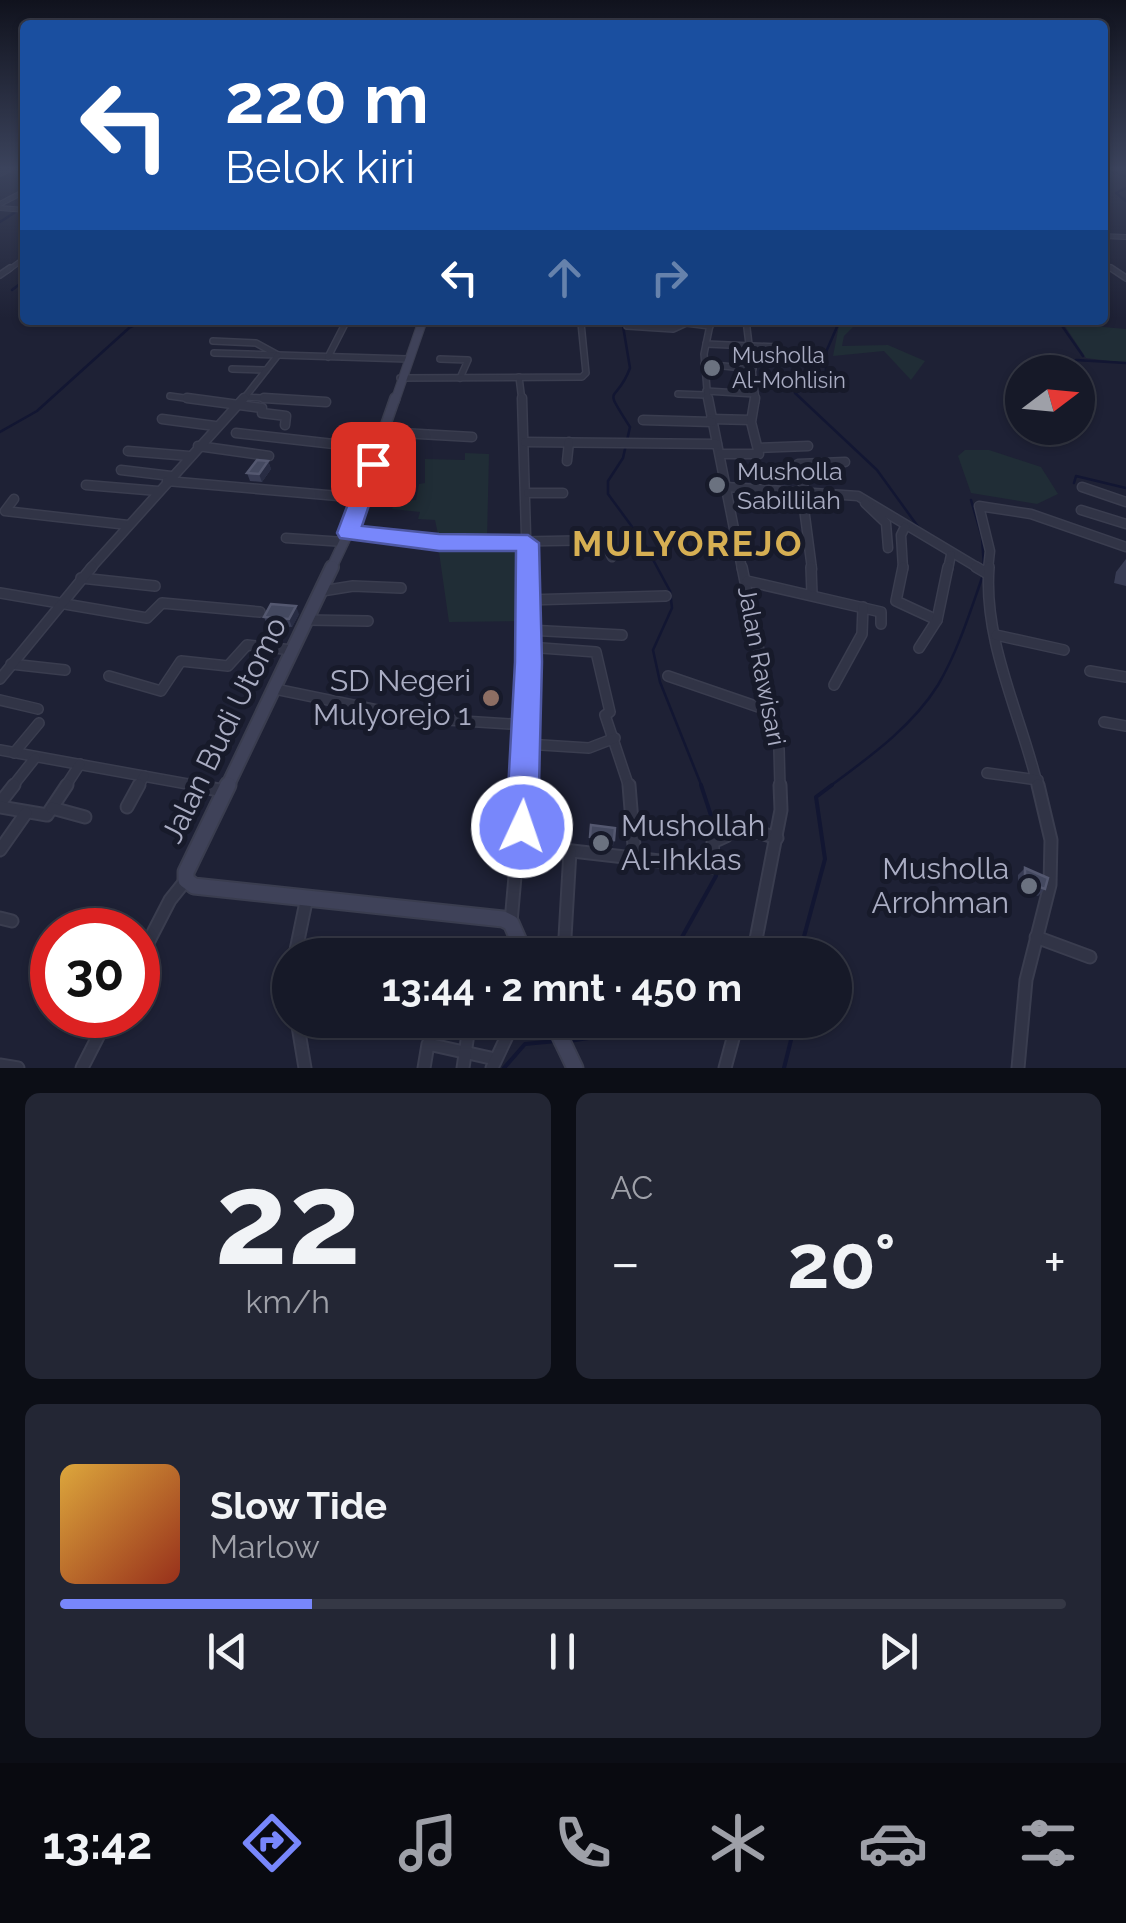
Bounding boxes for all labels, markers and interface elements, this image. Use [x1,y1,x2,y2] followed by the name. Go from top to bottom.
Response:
[225,57,429,139] text: 220 m
[60,60,190,190] icon: left
[225,141,415,194] text: Belok kiri
[432,250,487,305] icon: left
[537,250,592,305] icon: ahead
[642,250,697,305] icon: right
[732,342,846,393] place label: Musholla Al-Mohlisin
[1005,355,1095,445] north arrow
[1005,355,1095,445] map controls
[701,357,723,379] marker: Musholla Al-Mohlisin
[331,422,416,507] pin
[346,437,401,492] icon: arrive
[737,456,843,515] place label: Musholla Sabillilah
[706,474,728,496] marker: Musholla Sabillilah
[572,523,804,564] district label: MULYOREJO
[732,584,792,748] street label: Jalan Rawisari
[154,611,293,848] street label: Jalan Budi Utomo
[313,663,471,732] place label: SD Negeri Mulyorejo 1
[480,687,502,709] marker: SD Negeri Mulyorejo 1
[470,775,574,879] position arrow
[621,808,765,877] place label: Mushollah Al-Ihklas
[590,832,612,854] marker: Mushollah Al-Ihklas
[871,851,1009,920] place label: Musholla Arrohman
[1018,875,1040,897] marker: Musholla Arrohman
[30,908,160,1038] speed limit sign: 30
[382,965,742,1010] text: 13:44 · 2 mnt · 450 m
[214,1142,361,1294] text: 22
[611,1169,653,1206] text: AC
[787,1217,896,1306] text: 20°
[611,1230,640,1295] text: −
[1043,1230,1066,1295] text: +
[246,1283,330,1320] text: km/h
[210,1483,387,1528] text: Slow Tide
[210,1528,320,1565] text: Marlow
[200,1624,255,1679] icon: previous
[535,1624,590,1679] icon: pause
[871,1624,926,1679] icon: next
[237,1808,307,1878] icon: directions
[393,1808,463,1878] icon: music
[548,1808,618,1878] icon: phone
[703,1808,773,1878] icon: climate
[858,1808,928,1878] icon: car
[1013,1808,1083,1878] icon: filters
[43,1817,152,1870] text: 13:42

